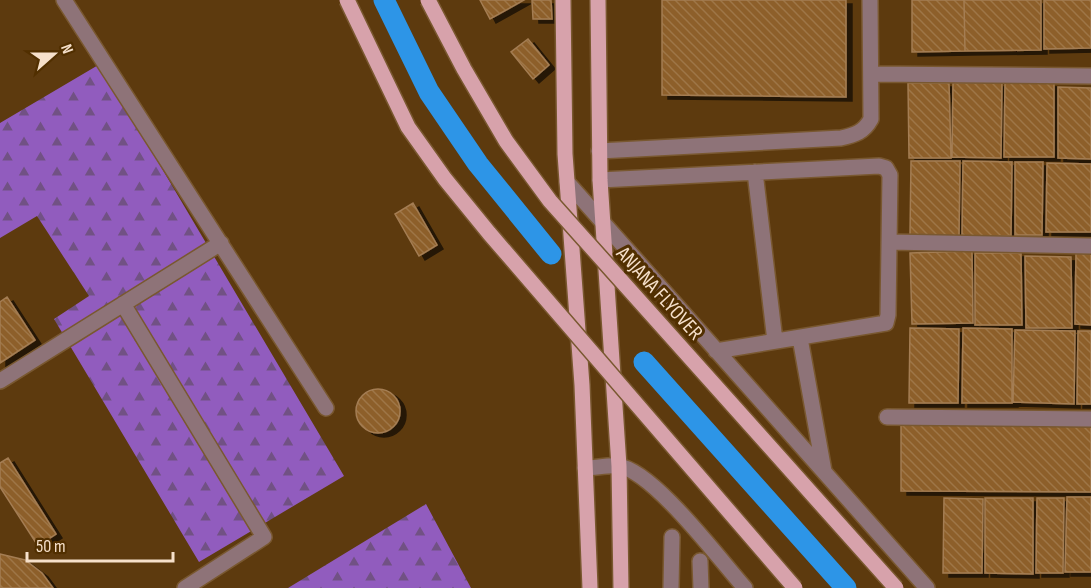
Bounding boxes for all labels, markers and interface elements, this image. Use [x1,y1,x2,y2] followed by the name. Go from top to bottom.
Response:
[24,24,84,84] north arrow
[56,42,77,57] text: N
[610,241,708,345] street label: ANJANA FLYOVER
[27,525,172,563] scale bar
[36,536,66,557] text: 50 m

